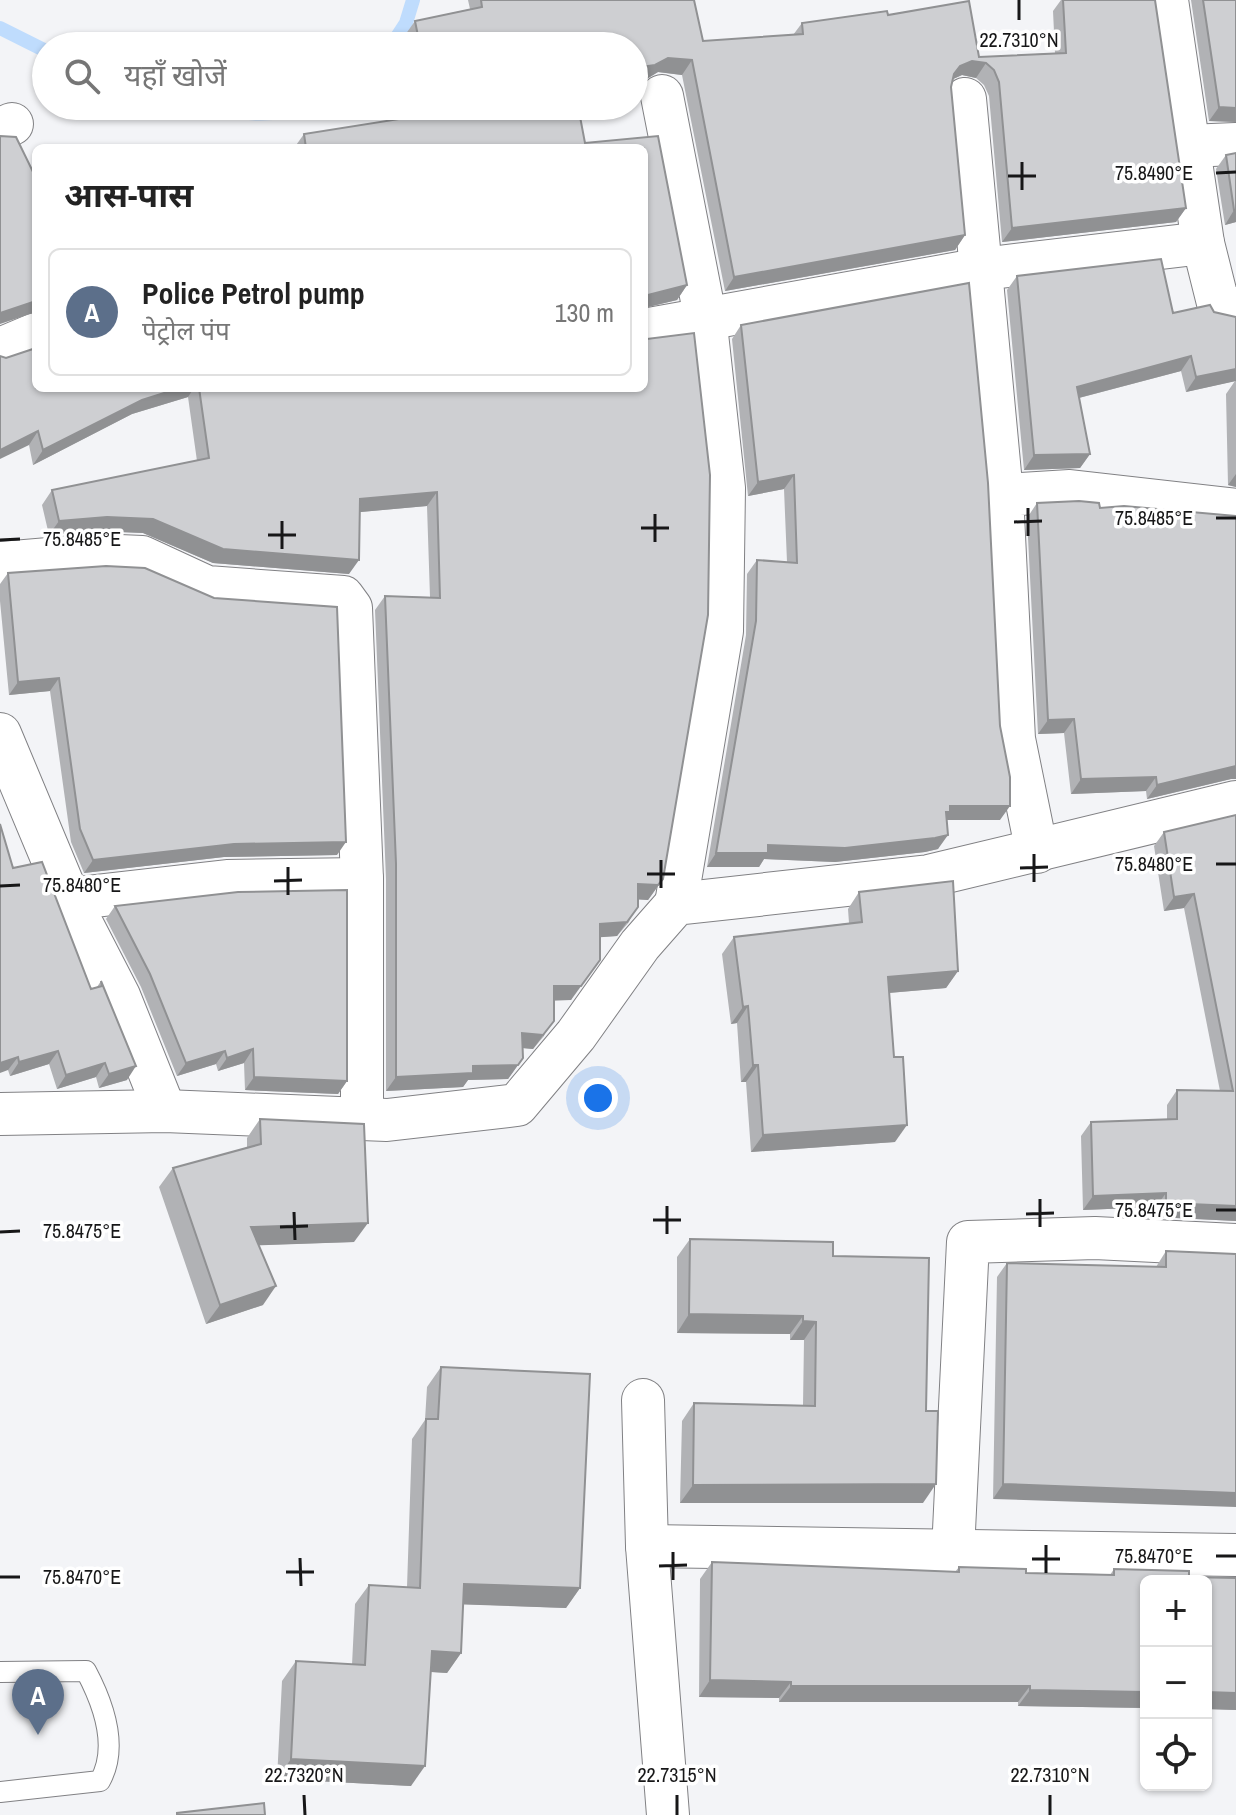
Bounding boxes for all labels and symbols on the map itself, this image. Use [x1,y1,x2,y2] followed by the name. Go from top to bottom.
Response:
[979,26,1059,53] text: 22.7310°N
[1115,159,1193,186] text: 75.8490°E
[1115,504,1193,531] text: 75.8485°E
[43,525,121,552] text: 75.8485°E
[1115,850,1193,877] text: 75.8480°E
[43,871,121,898] text: 75.8480°E
[578,1078,618,1118] your location
[1115,1196,1193,1223] text: 75.8475°E
[43,1217,121,1244] text: 75.8475°E
[1115,1542,1193,1569] text: 75.8470°E
[43,1563,121,1590] text: 75.8470°E
[12,1669,64,1735] pin: A
[264,1761,344,1788] text: 22.7320°N
[637,1761,717,1788] text: 22.7315°N
[1010,1761,1090,1788] text: 22.7310°N

